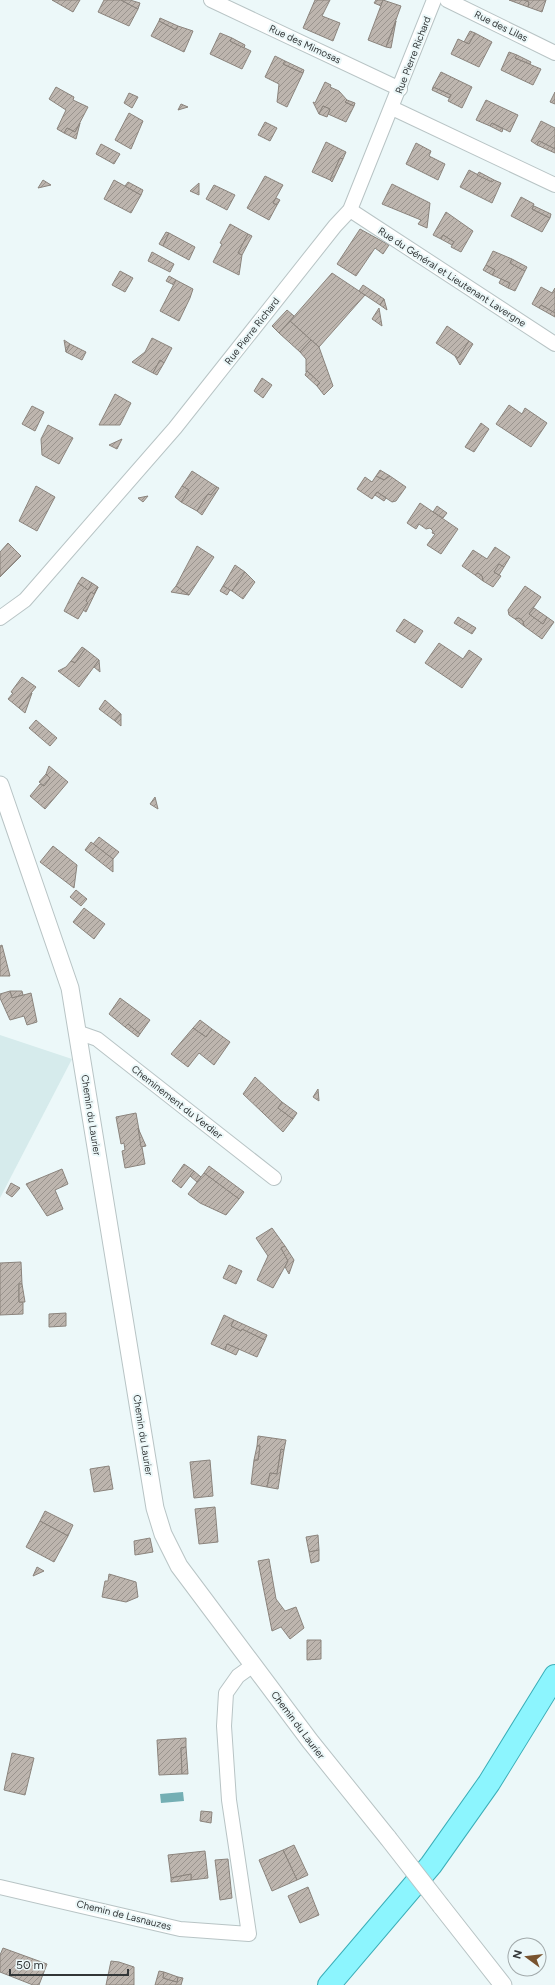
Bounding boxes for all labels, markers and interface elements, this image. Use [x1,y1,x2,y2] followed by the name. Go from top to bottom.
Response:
[472,8,530,45] street label: Rue des Lilas
[392,14,434,96] street label: Rue Pierre Richard
[267,22,343,66] street label: Rue des Mimosas
[375,224,529,330] street label: Rue du Général et Lieutenant Lavergne
[222,295,282,367] street label: Rue Pierre Richard
[129,1062,226,1142] street label: Cheminement du Verdier
[78,1074,104,1157] street label: Chemin du Laurier
[130,1394,156,1477] street label: Chemin du Laurier
[268,1689,328,1762] street label: Chemin du Laurier
[75,1897,173,1933] street label: Chemin de Lasnauzes
[507,1937,547,1977] north arrow
[510,1949,525,1960] text: N
[10,1951,128,1977] scale bar
[16,1958,44,1972] text: 50 m

